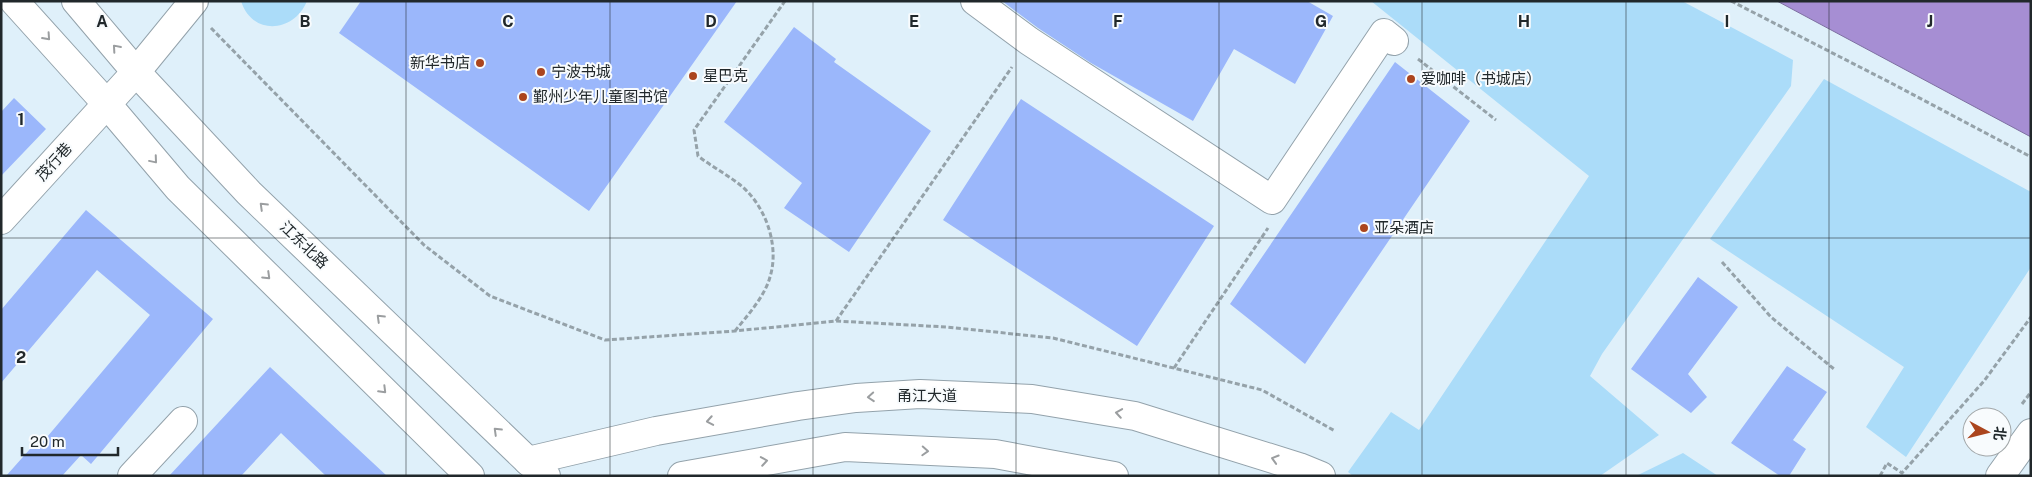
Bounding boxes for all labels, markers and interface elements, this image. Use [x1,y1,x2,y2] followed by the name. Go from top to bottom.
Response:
[96,12,108,31] text: A
[300,12,311,31] text: B
[502,12,514,31] text: C
[705,12,717,31] text: D
[909,12,919,31] text: E
[1113,12,1123,31] text: F
[1315,12,1327,31] text: G
[1518,12,1530,31] text: H
[1725,12,1729,31] text: I
[1927,12,1933,31] text: J
[41,32,50,41] one-way arrow
[113,45,122,54] one-way arrow
[410,54,470,71] place label: 新华书店
[474,57,486,69] marker: 新华书店
[551,63,611,80] place label: 宁波书城
[535,66,547,78] marker: 宁波书城
[703,67,748,84] place label: 星巴克
[687,70,699,82] marker: 星巴克
[1421,70,1541,87] place label: 爱咖啡（书城店）
[1405,73,1417,85] marker: 爱咖啡（书城店）
[533,88,668,105] place label: 鄞州少年儿童图书馆
[517,91,529,103] marker: 鄞州少年儿童图书馆
[18,110,24,129] text: 1
[32,139,75,184] street label: 茂行巷
[148,154,156,163] one-way arrow
[259,202,268,211] one-way arrow
[277,218,332,272] street label: 江东北路
[1374,219,1434,236] place label: 亚朵酒店
[1358,222,1370,234] marker: 亚朵酒店
[262,270,271,279] one-way arrow
[376,315,385,324] one-way arrow
[16,348,26,367] text: 2
[377,384,386,393] one-way arrow
[897,387,957,404] street label: 甬江大道
[866,392,874,403] one-way arrow
[1962,407,2012,457] north arrow
[1115,409,1124,419] one-way arrow
[706,416,714,426] one-way arrow
[22,424,119,456] scale bar
[1991,426,2009,442] text: 北
[493,428,502,437] one-way arrow
[30,433,65,450] text: 20 m
[922,445,930,456] one-way arrow
[1271,455,1280,465] one-way arrow
[760,456,769,466] one-way arrow

